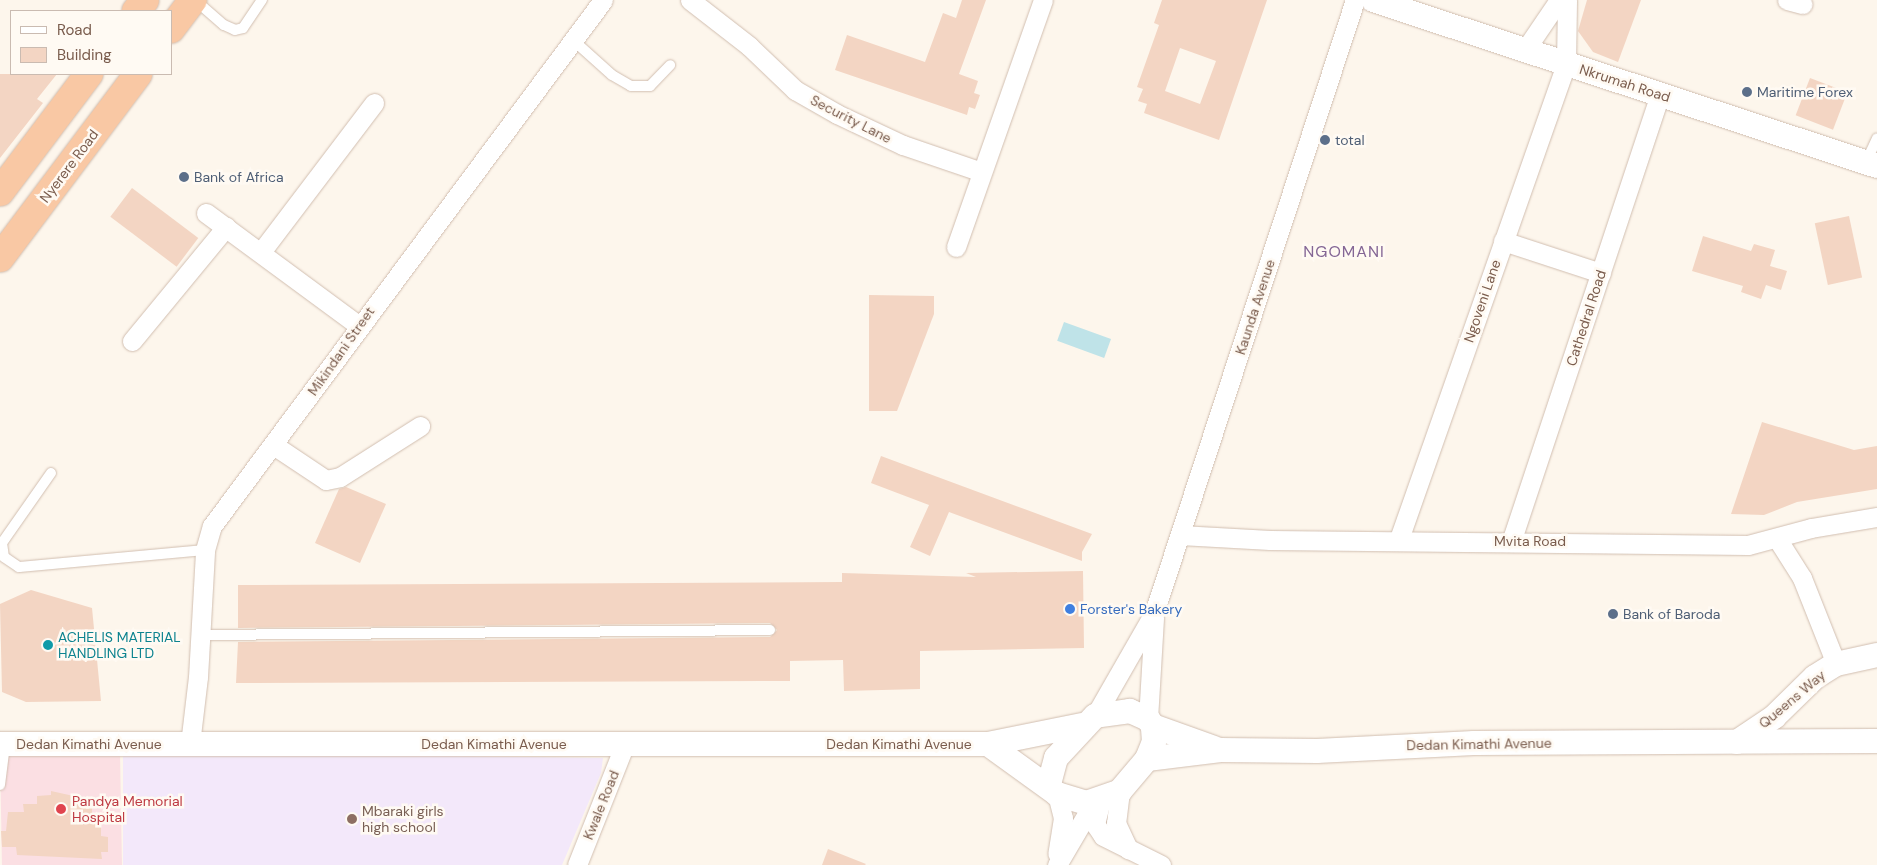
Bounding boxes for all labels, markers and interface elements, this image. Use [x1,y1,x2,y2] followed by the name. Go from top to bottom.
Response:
[10,10,172,75] legend
[57,20,92,40] text: Road
[57,45,112,65] text: Building
[1578,60,1672,106] street label: Nkrumah Road
[1757,84,1853,100] place label: Maritime Forex
[1741,86,1753,98] marker: Maritime Forex
[808,91,894,147] street label: Security Lane
[36,126,102,206] street label: Nyerere Road
[1335,132,1365,148] place label: total
[1319,134,1331,146] marker: total
[194,169,284,185] place label: Bank of Africa
[178,171,190,183] marker: Bank of Africa
[1302,242,1386,262] district label: NGOMANI
[1232,257,1278,357] street label: Kaunda Avenue
[1460,257,1504,345] street label: Ngoveni Lane
[1563,268,1609,368] street label: Cathedral Road
[304,303,378,399] street label: Mikindani Street
[1494,533,1566,549] street label: Mvita Road
[1080,601,1182,617] place label: Forster's Bakery
[1064,603,1076,615] marker: Forster's Bakery
[1623,606,1720,622] place label: Bank of Baroda
[1607,608,1619,620] marker: Bank of Baroda
[58,629,181,662] place label: ACHELIS MATERIAL HANDLING LTD
[42,639,54,651] marker: ACHELIS MATERIAL HANDLING LTD
[1755,666,1829,732] street label: Queens Way
[1406,734,1552,754] street label: Dedan Kimathi Avenue
[16,736,162,752] street label: Dedan Kimathi Avenue
[421,736,567,752] street label: Dedan Kimathi Avenue
[826,736,972,752] street label: Dedan Kimathi Avenue
[580,768,622,842] street label: Kwale Road
[72,793,183,826] place label: Pandya Memorial Hospital
[54,802,68,816] marker: Pandya Memorial Hospital
[362,803,444,836] place label: Mbaraki girls high school
[346,813,358,825] marker: Mbaraki girls high school

